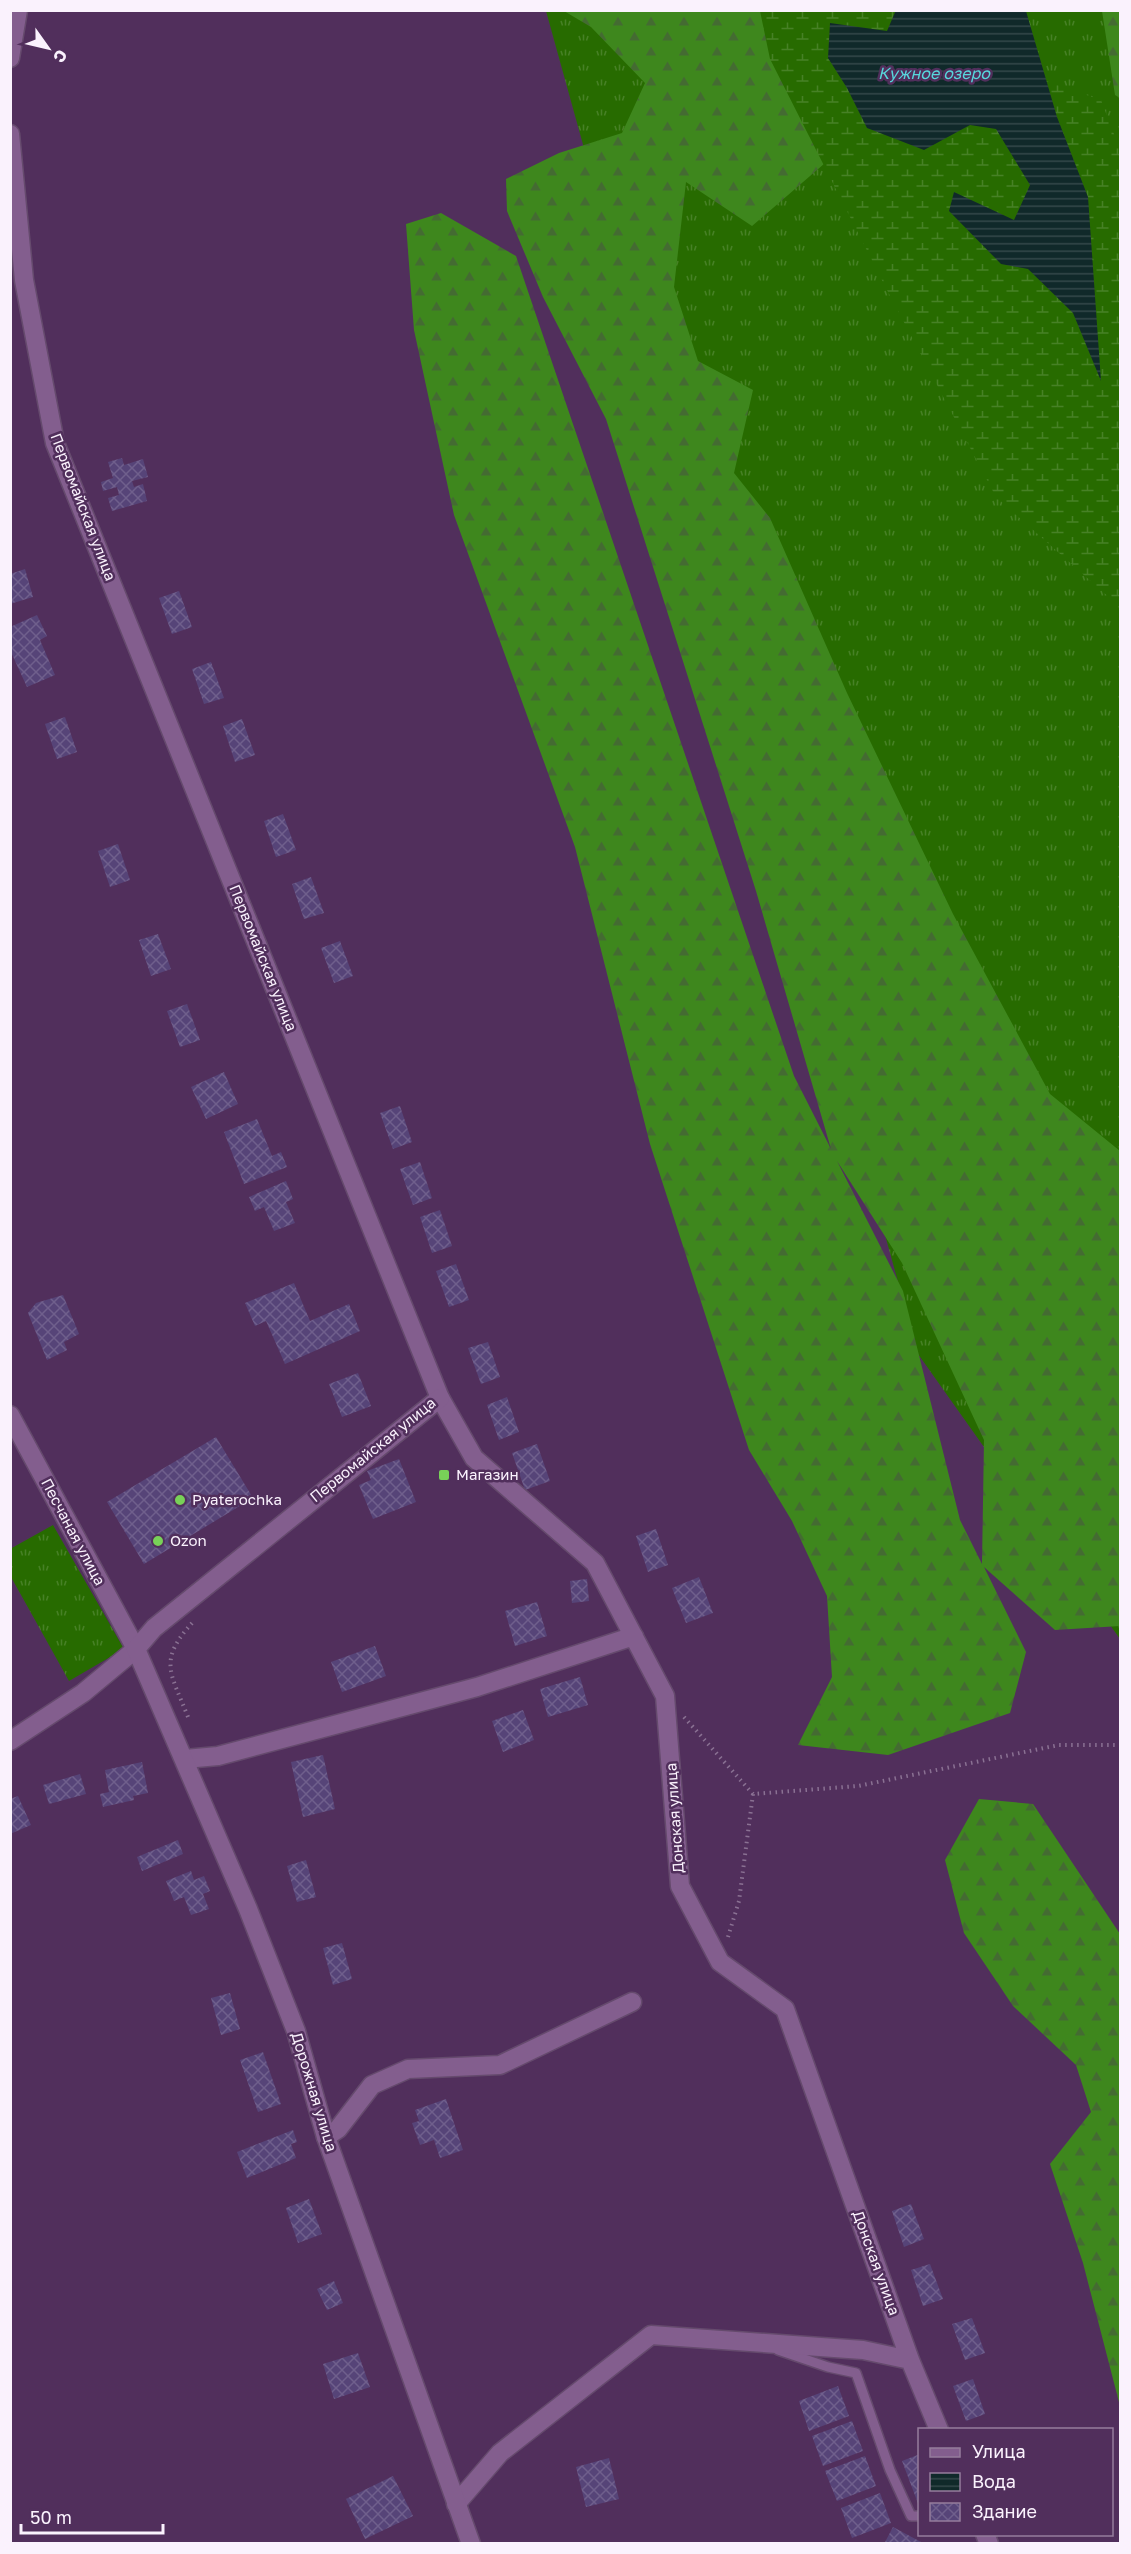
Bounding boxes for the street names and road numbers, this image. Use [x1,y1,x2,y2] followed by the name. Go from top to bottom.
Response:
[47,430,120,583] street label: Первомайская улица
[226,882,302,1034] street label: Первомайская улица
[306,1393,439,1505] street label: Первомайская улица
[38,1475,110,1588] street label: Песчаная улица
[661,1762,687,1874] street label: Донская улица
[288,2030,342,2153] street label: Дорожная улица
[850,2208,904,2318] street label: Донская улица

